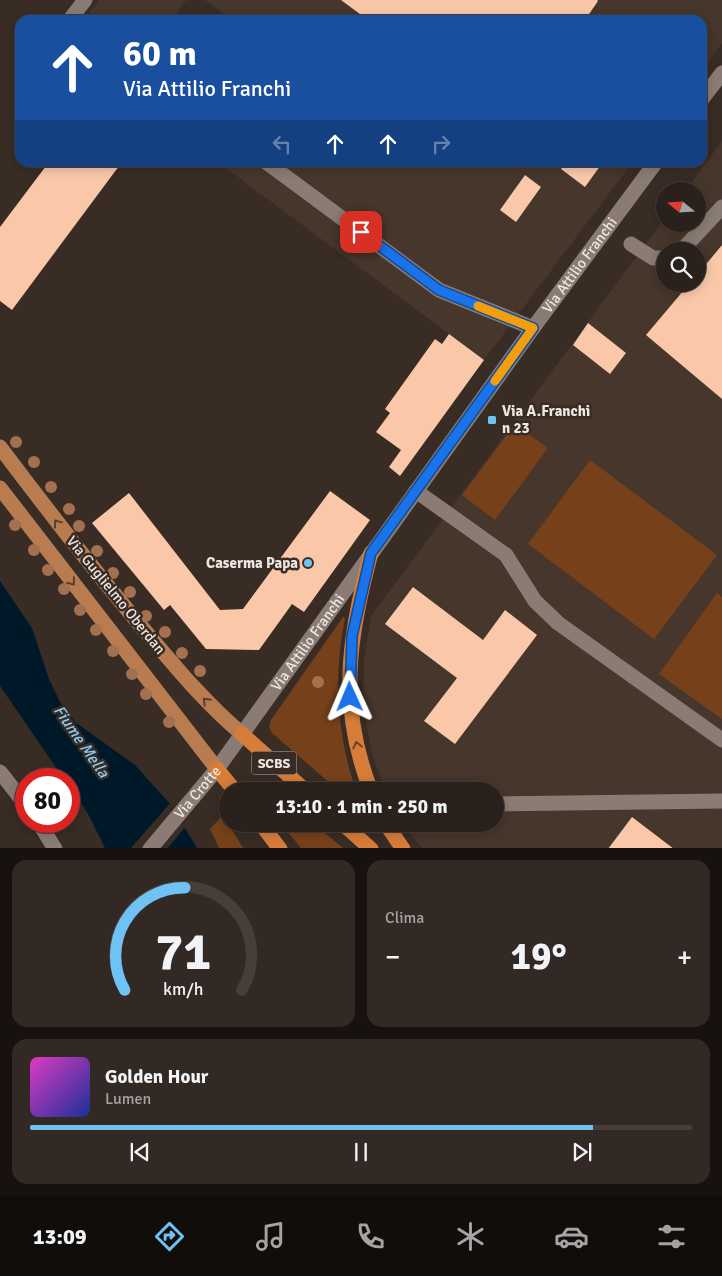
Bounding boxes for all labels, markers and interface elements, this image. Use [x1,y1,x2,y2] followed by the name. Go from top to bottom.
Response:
[123,32,197,75] text: 60 m
[40,35,105,100] icon: ahead
[123,75,291,102] text: Via Attilio Franchi
[268,130,296,158] icon: left
[321,130,349,158] icon: ahead
[374,130,402,158] icon: ahead
[427,130,455,158] icon: right
[656,182,706,232] north arrow
[656,182,706,292] map controls
[340,211,382,253] pin
[538,214,621,317] street label: Via Attilio Franchi
[347,218,375,246] icon: arrive
[656,242,706,292] button: search
[502,402,590,437] place label: Via A.Franchi n 23
[486,414,498,426] marker: Via A.Franchi n 23
[54,519,63,529] one-way arrow
[63,532,169,658] street label: Via Guglielmo Oberdan
[206,554,298,572] place label: Caserma Papa
[302,557,314,569] marker: Caserma Papa
[67,576,75,585] one-way arrow
[267,591,348,694] street label: Via Attilio Franchi
[323,670,375,722] position arrow
[203,698,212,707] one-way arrow
[49,701,114,782] water label: Fiume Mella
[352,740,363,749] one-way arrow
[252,751,296,774] road number: SCBS
[170,762,225,822] street label: Via Crotte
[15,768,80,833] speed limit sign: 80
[275,795,448,819] text: 13:10 · 1 min · 250 m
[385,908,424,928] text: Clima
[155,920,212,984] text: 71
[510,933,567,980] text: 19°
[385,940,400,974] text: −
[677,940,692,974] text: +
[163,978,204,1000] text: km/h
[105,1065,208,1089] text: Golden Hour
[105,1089,151,1109] text: Lumen
[126,1138,154,1166] icon: previous
[347,1138,375,1166] icon: pause
[568,1138,596,1166] icon: next
[152,1219,187,1254] icon: directions
[253,1219,288,1254] icon: music
[353,1219,388,1254] icon: phone
[453,1219,488,1254] icon: climate
[554,1219,589,1254] icon: car
[654,1219,689,1254] icon: filters
[33,1223,87,1250] text: 13:09

